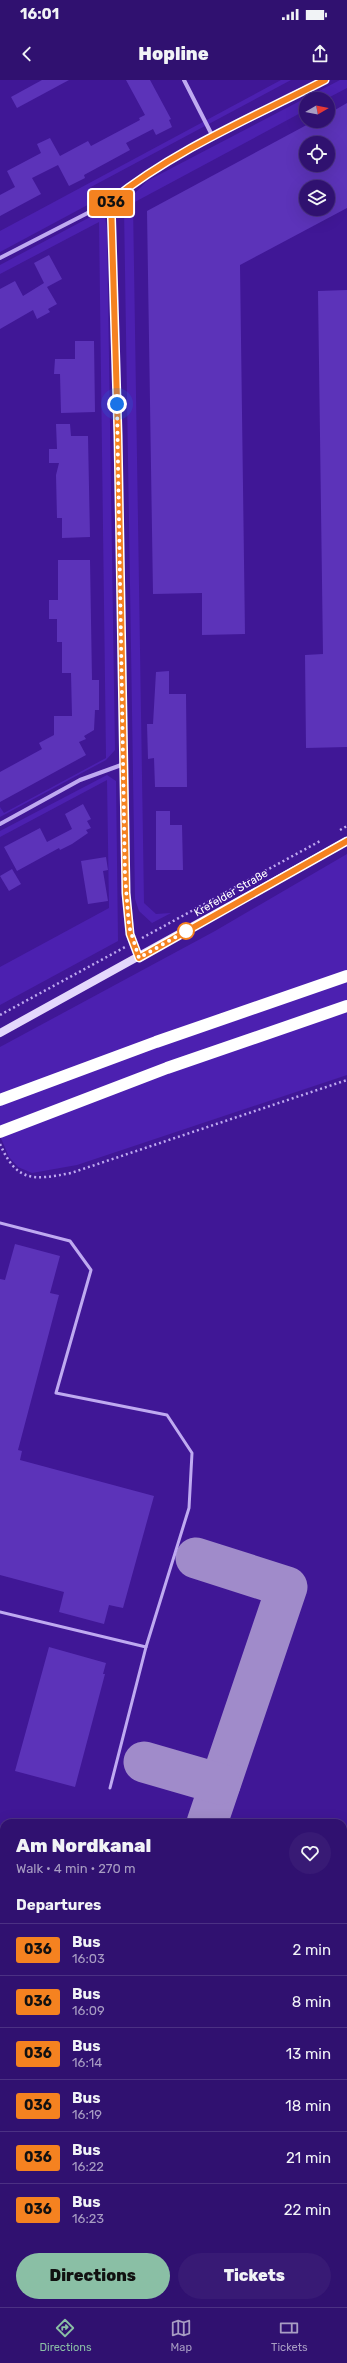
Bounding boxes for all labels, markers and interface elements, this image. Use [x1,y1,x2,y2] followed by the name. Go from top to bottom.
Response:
[20,5,59,23] text: 16:01
[16,43,38,65] icon: back
[138,43,209,65] text: Hopline
[309,43,331,65] icon: share
[299,92,335,128] north arrow
[299,92,335,216] map controls
[299,136,335,172] button: locate
[299,180,335,216] button: layers
[88,190,134,216] line badge: 036
[97,194,125,211] text: 036
[107,394,127,414] your location
[192,867,270,919] street label: Krefelder Straße
[177,922,195,940] unlabelled marker
[289,1832,331,1874] button: heart
[16,1834,151,1857] text: Am Nordkanal
[16,1861,136,1876] text: Walk · 4 min · 270 m
[16,1896,101,1914] text: Departures
[72,1933,100,1951] text: Bus
[24,1941,52,1958] text: 036
[292,1941,331,1959] text: 2 min
[72,1951,105,1966] text: 16:03
[72,1985,100,2003] text: Bus
[24,1993,52,2010] text: 036
[292,1993,331,2011] text: 8 min
[72,2003,105,2018] text: 16:09
[72,2037,100,2055] text: Bus
[24,2045,52,2062] text: 036
[286,2045,331,2063] text: 13 min
[72,2055,102,2070] text: 16:14
[72,2089,100,2107] text: Bus
[24,2097,52,2114] text: 036
[285,2097,331,2115] text: 18 min
[72,2107,102,2122] text: 16:19
[72,2141,100,2159] text: Bus
[24,2149,52,2166] text: 036
[286,2149,331,2167] text: 21 min
[72,2159,104,2174] text: 16:22
[72,2193,100,2211] text: Bus
[24,2201,52,2218] text: 036
[284,2201,331,2219] text: 22 min
[72,2211,104,2226] text: 16:23
[16,2253,170,2299] button: Directions
[178,2253,331,2299] button: Tickets
[39,2317,92,2354] tab: Directions
[170,2317,192,2354] tab: Map
[271,2317,308,2354] tab: Tickets

